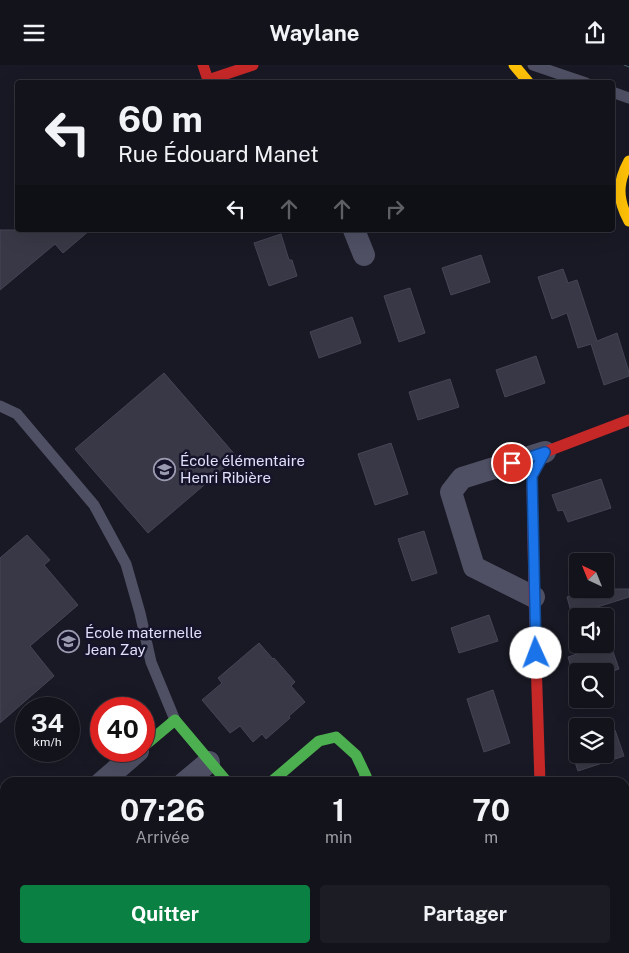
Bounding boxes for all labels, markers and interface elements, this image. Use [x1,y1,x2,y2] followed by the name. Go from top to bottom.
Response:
[20,19,48,47] icon: menu
[581,19,609,47] icon: share
[270,20,359,46] text: Waylane
[118,99,203,140] text: 60 m
[35,100,100,165] icon: left
[118,141,319,167] text: Rue Édouard Manet
[222,195,250,223] icon: left
[275,195,303,223] icon: ahead
[328,195,356,223] icon: ahead
[381,195,409,223] icon: right
[491,442,533,484] pin
[498,449,526,477] icon: arrive
[180,452,305,486] place label: École élémentaire Henri Ribière
[152,458,176,482] school or university icon: École élémentaire Henri Ribière
[569,553,614,597] north arrow
[569,553,614,763] map controls
[569,608,614,653] button: sound
[85,624,202,658] place label: École maternelle Jean Zay
[509,626,561,678] position arrow
[57,630,81,654] school or university icon: École maternelle Jean Zay
[569,663,614,708] button: search
[90,697,155,762] speed limit sign: 40
[31,708,64,738] text: 34
[569,718,614,763] button: layers
[33,735,62,749] text: km/h
[120,792,205,828] text: 07:26
[332,792,345,828] text: 1
[472,792,510,828] text: 70
[136,828,189,847] text: Arrivée
[325,828,352,847] text: min
[484,828,498,847] text: m
[20,885,310,943] button: Quitter
[320,885,610,943] button: Partager

